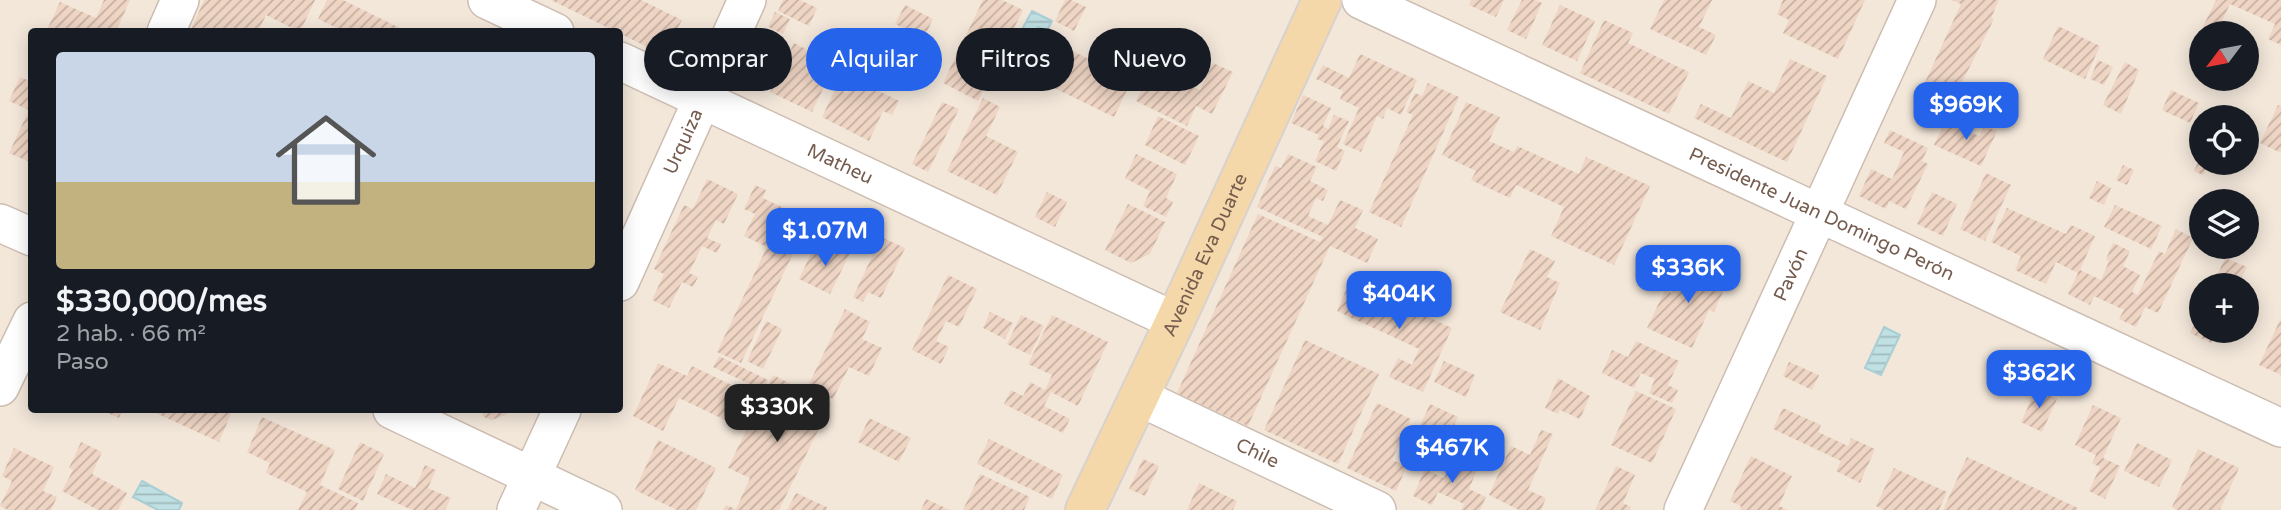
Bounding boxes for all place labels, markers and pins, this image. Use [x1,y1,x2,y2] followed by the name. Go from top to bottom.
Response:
[1917,82,2015,142] pin: $969K
[768,208,882,268] pin: $1.07M
[1639,246,1737,305] pin: $336K
[1350,272,1448,331] pin: $404K
[1990,350,2088,410] pin: $362K
[728,384,826,444] pin: $330K
[1403,426,1501,485] pin: $467K

